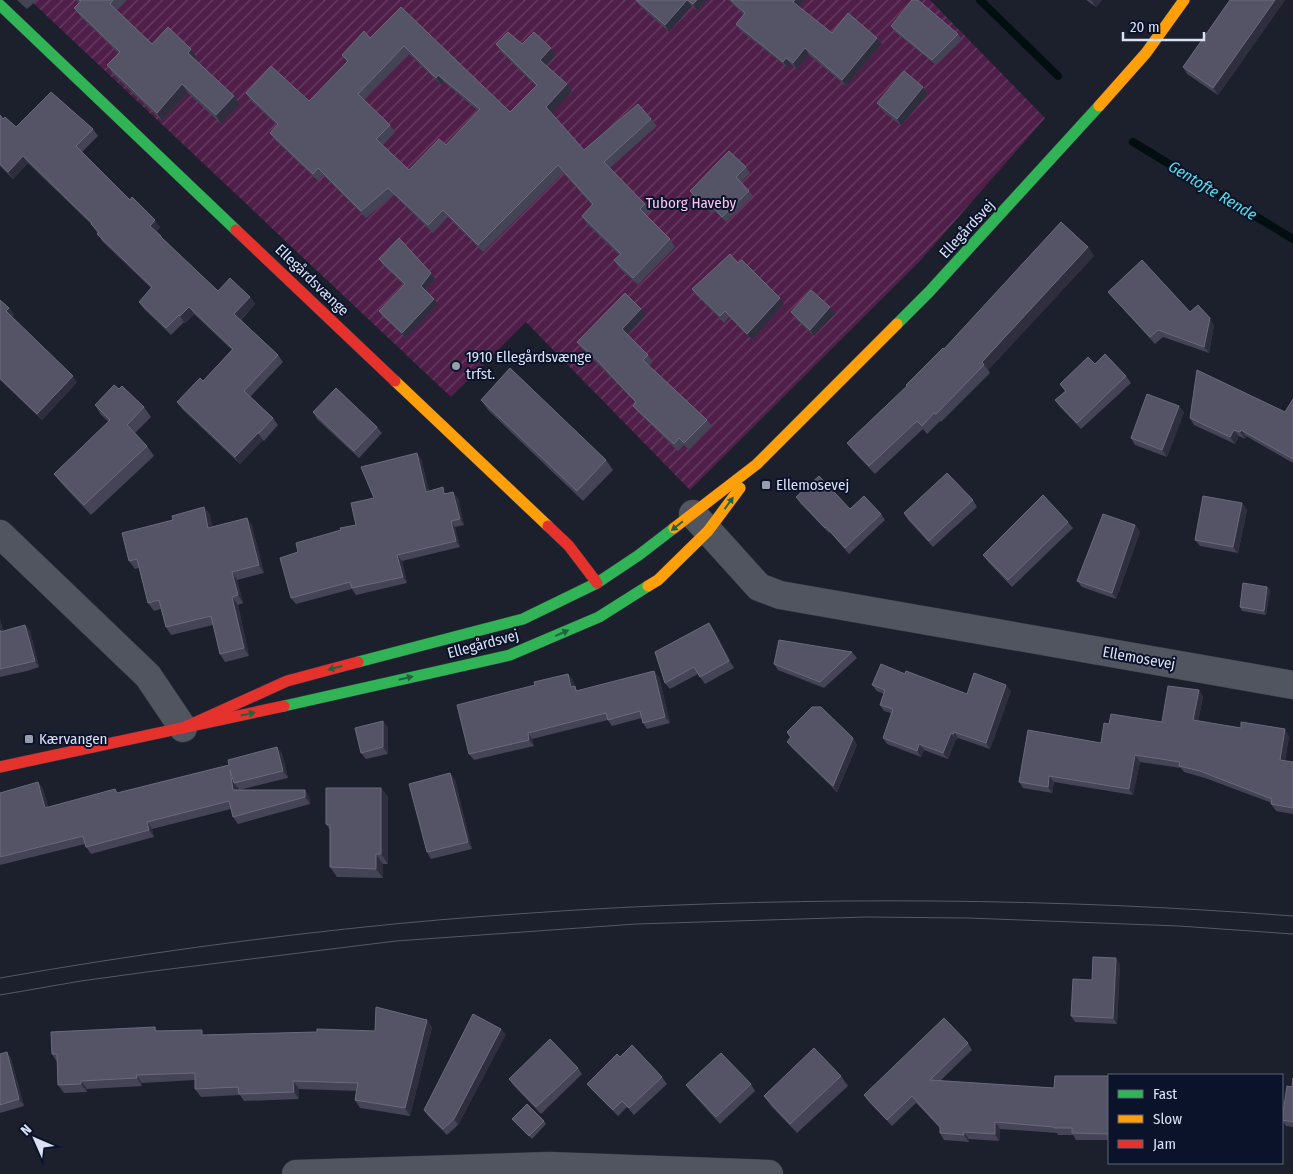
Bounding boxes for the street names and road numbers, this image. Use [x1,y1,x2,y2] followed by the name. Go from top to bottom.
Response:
[935,196,999,262] street label: Ellegårdsvej
[271,240,353,320] street label: Ellegårdsvænge
[445,626,521,662] street label: Ellegårdsvej
[1101,643,1177,673] street label: Ellemosevej

